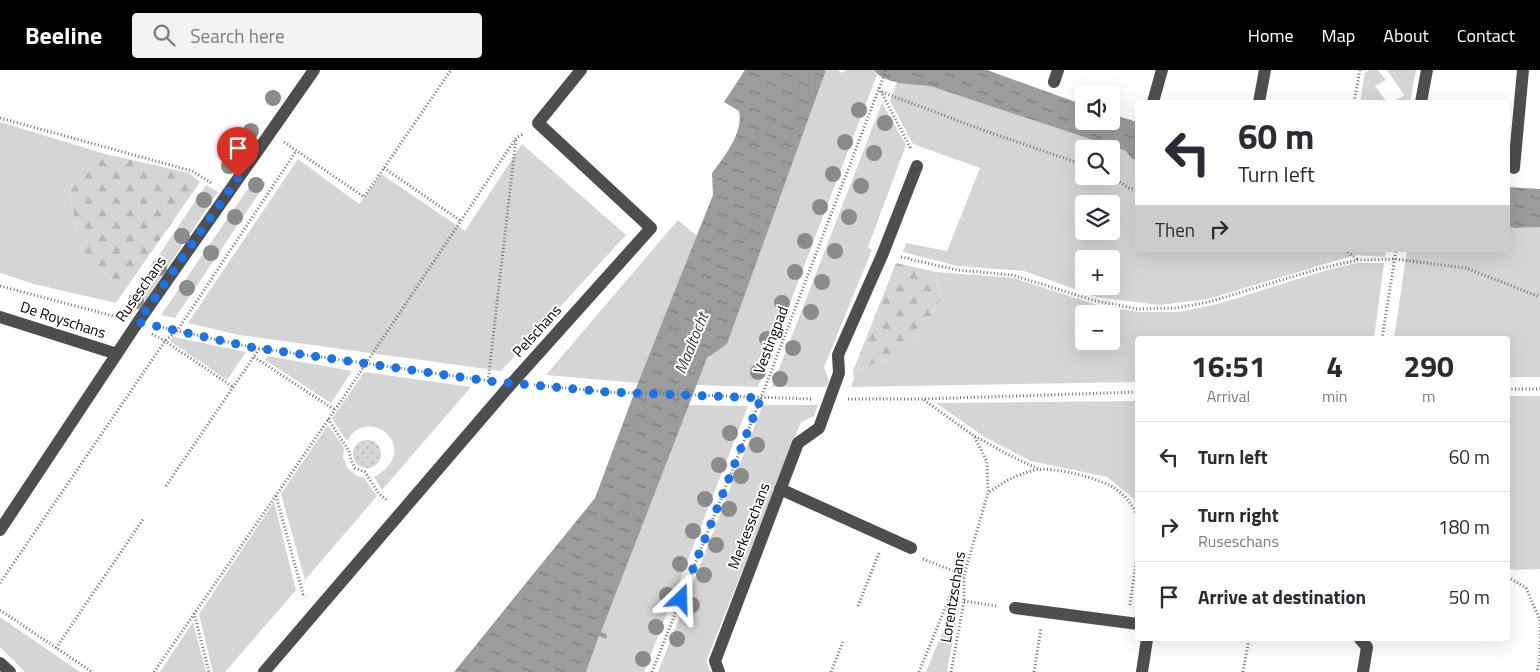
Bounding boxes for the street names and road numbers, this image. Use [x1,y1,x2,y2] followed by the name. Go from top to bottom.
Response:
[109,251,172,326] street label: Ruseschans
[17,295,109,344] street label: De Royschans
[507,299,567,362] street label: Pelschans
[747,303,794,377] street label: Vestingpad
[721,479,776,572] street label: Merkesschans
[934,550,971,644] street label: Lorentzschans

